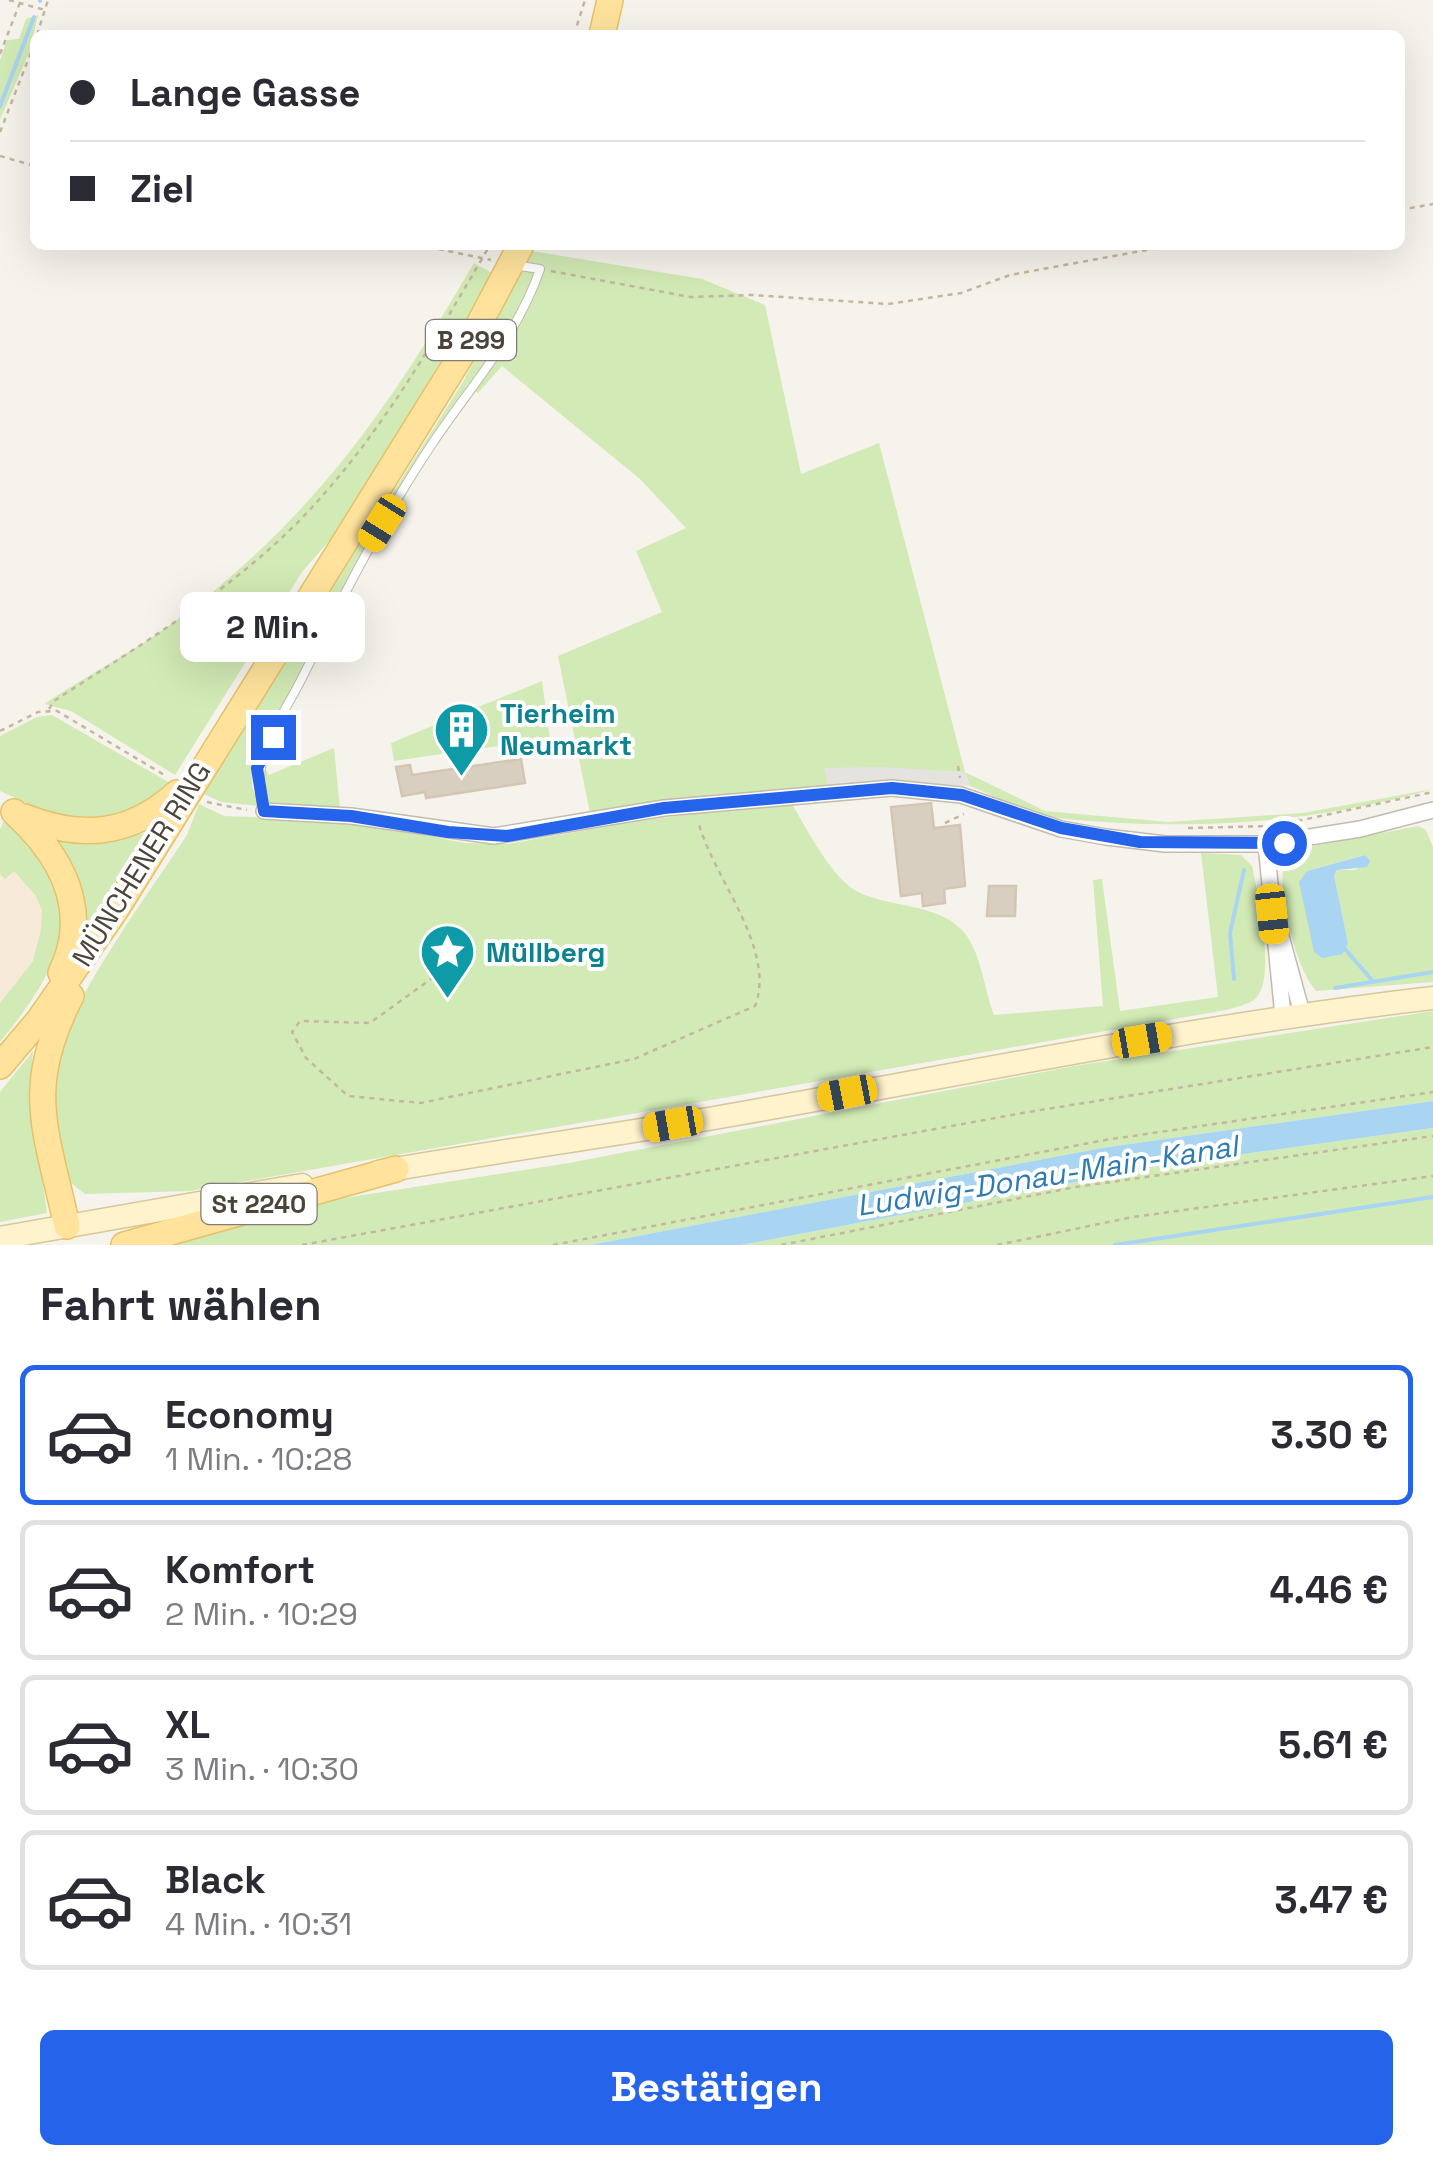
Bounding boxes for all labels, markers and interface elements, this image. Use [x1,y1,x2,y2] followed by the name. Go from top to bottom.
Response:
[130,69,361,117] text: Lange Gasse
[130,165,194,213] text: Ziel
[426,320,516,360] road number: B 299
[353,490,411,556] car
[180,592,366,662] callout: 2 Min.
[226,607,319,647] text: 2 Min.
[500,695,632,763] place label: Tierheim Neumarkt
[431,699,491,778] building icon: Tierheim Neumarkt
[251,715,296,760] route end
[64,755,218,973] street label: MÜNCHENER RING
[1262,821,1307,866] route start
[1254,883,1290,945] car
[417,922,477,1001] place icon: Müllberg
[486,934,605,970] place label: Müllberg
[1110,1020,1174,1060] car
[815,1073,879,1113] car
[641,1104,705,1144] car
[854,1126,1244,1225] water label: Ludwig-Donau-Main-Kanal
[202,1184,316,1224] road number: St 2240
[40,1276,322,1333] text: Fahrt wählen
[45,1390,135,1480] icon: car
[165,1391,334,1439] text: Economy
[1270,1411,1388,1459] text: 3.30 €
[165,1439,352,1479] text: 1 Min. · 10:28
[45,1545,135,1635] icon: car
[165,1546,315,1594] text: Komfort
[1269,1566,1388,1614] text: 4.46 €
[165,1594,358,1634] text: 2 Min. · 10:29
[45,1700,135,1790] icon: car
[165,1701,210,1749] text: XL
[1278,1721,1388,1769] text: 5.61 €
[165,1749,359,1789] text: 3 Min. · 10:30
[45,1855,135,1945] icon: car
[165,1856,266,1904] text: Black
[1275,1876,1388,1924] text: 3.47 €
[165,1904,352,1944] text: 4 Min. · 10:31
[40,2030,1393,2145] button: Bestätigen

